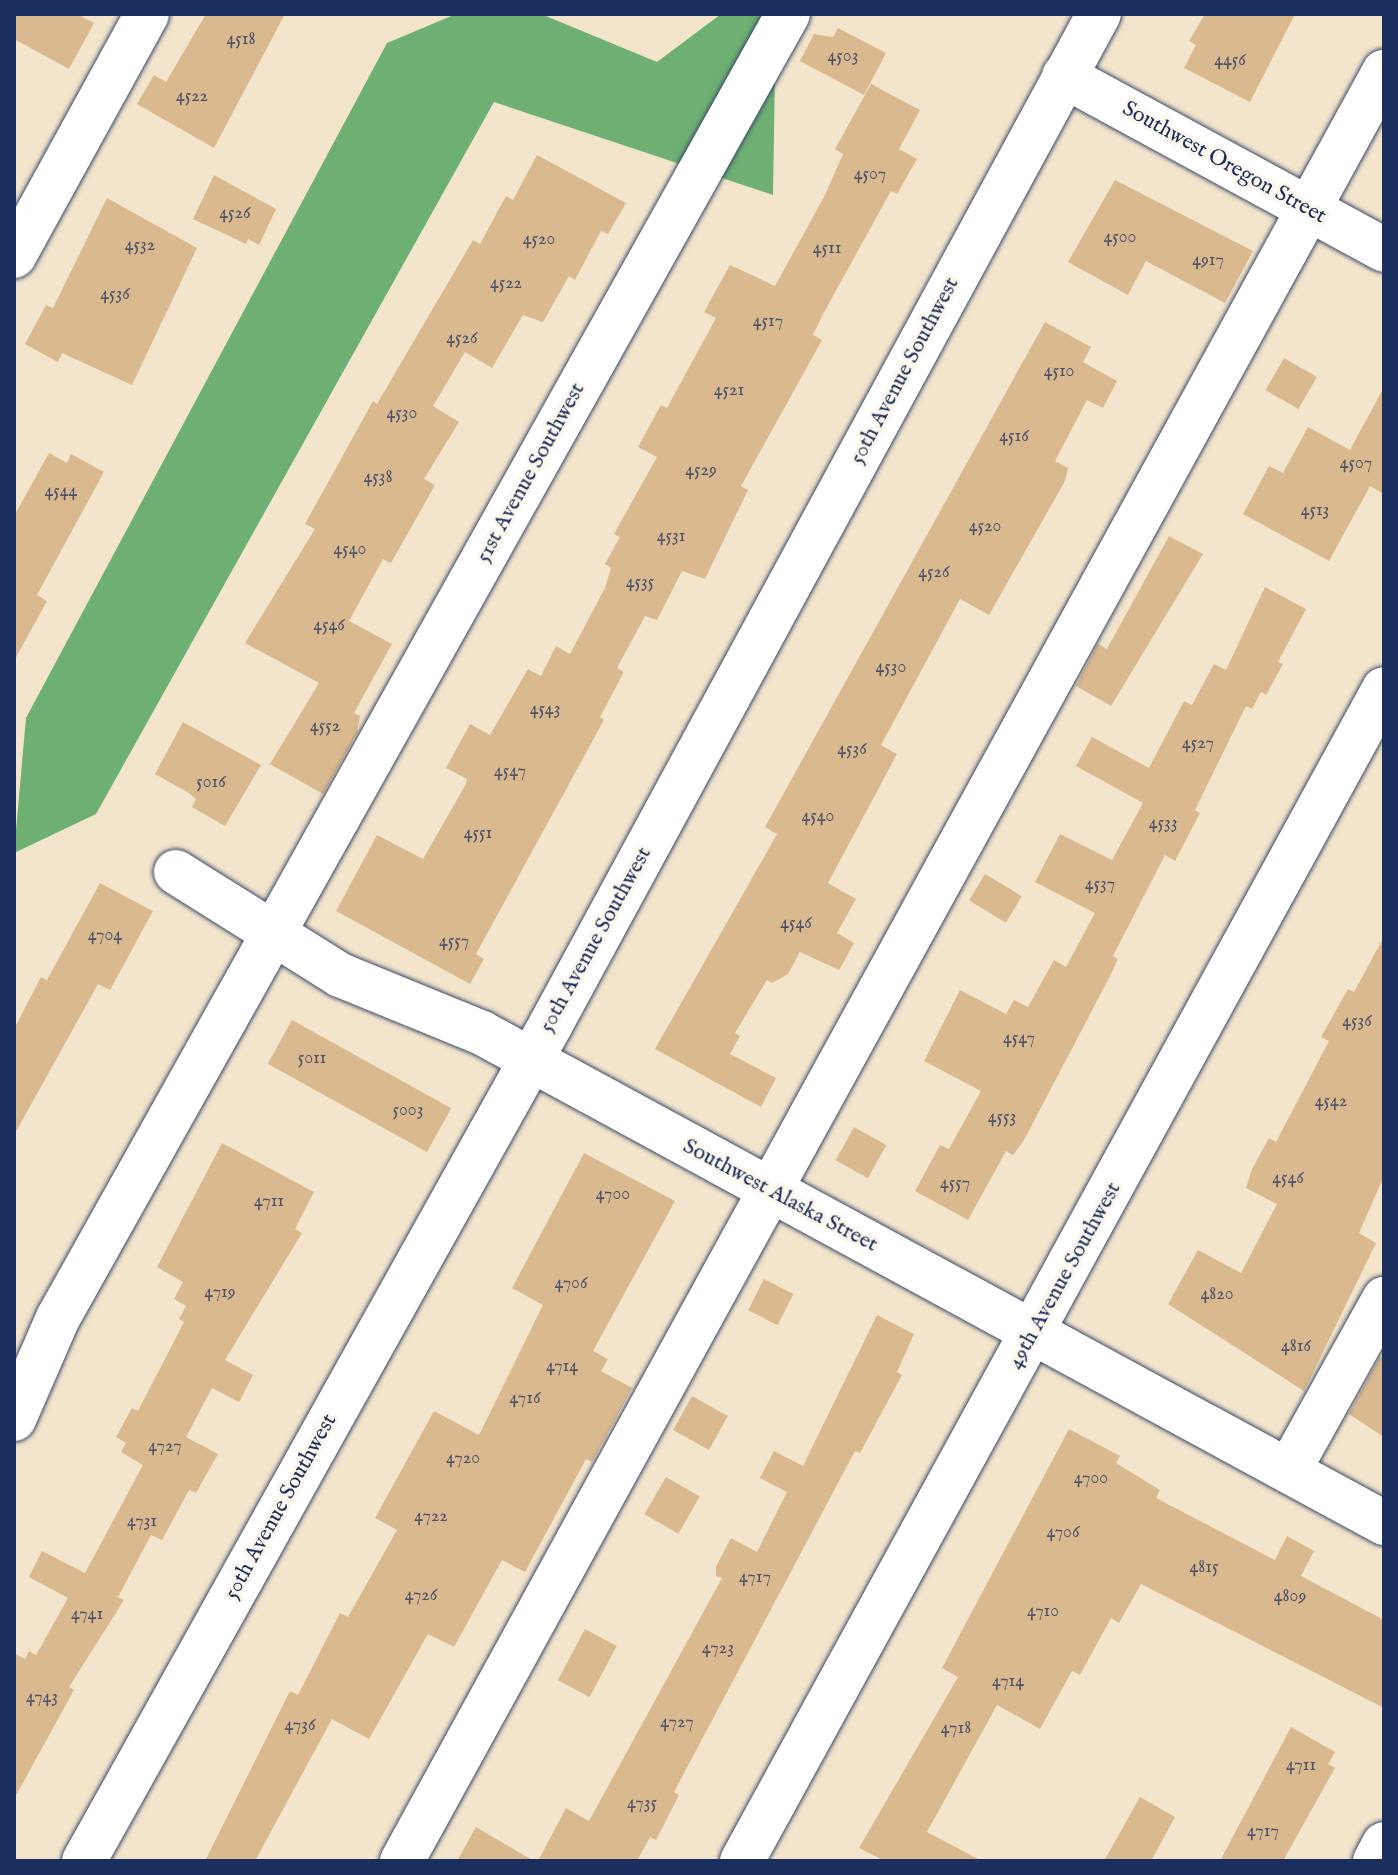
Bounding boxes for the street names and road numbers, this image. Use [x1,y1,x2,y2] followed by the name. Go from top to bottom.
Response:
[1117,96,1331,230] street label: Southwest Oregon Street
[845,273,965,469] street label: 50th Avenue Southwest
[471,379,591,567] street label: 51st Avenue Southwest
[534,843,658,1037] street label: 50th Avenue Southwest
[678,1133,882,1259] street label: Southwest Alaska Street
[1003,1178,1127,1374] street label: 49th Avenue Southwest
[219,1410,343,1604] street label: 50th Avenue Southwest

